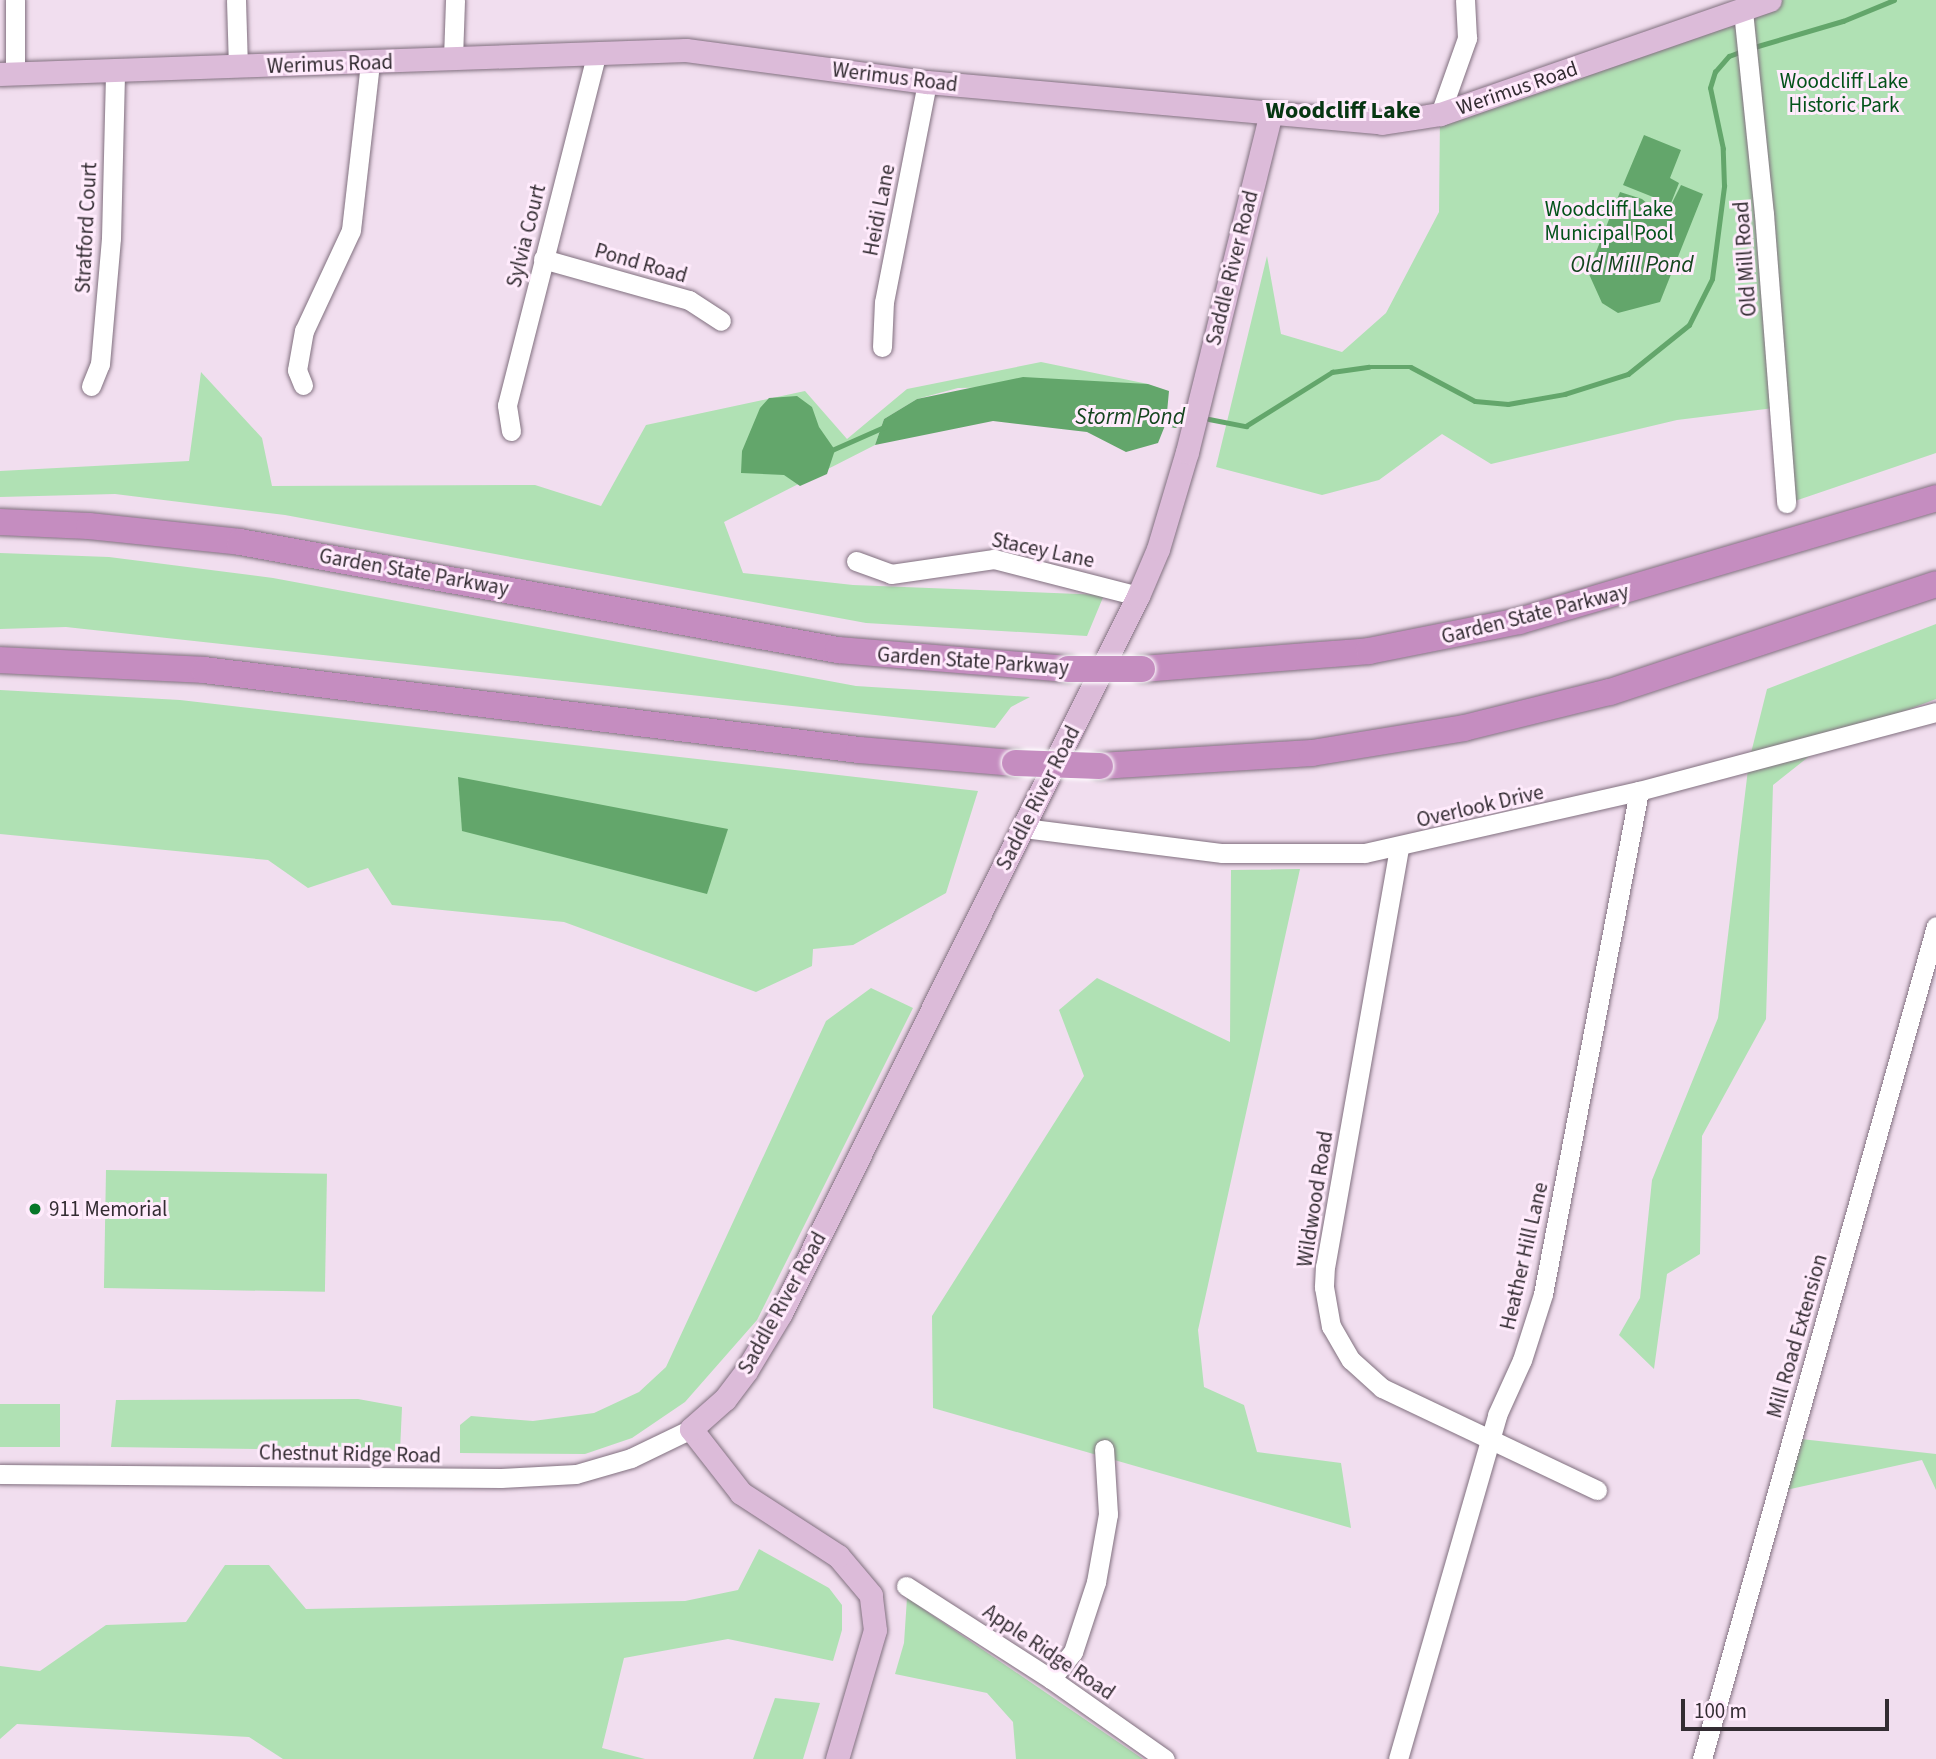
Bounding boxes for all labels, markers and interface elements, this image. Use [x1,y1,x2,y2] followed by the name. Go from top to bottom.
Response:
[266,49,394,79] street label: Werimus Road
[1453,56,1581,120] street label: Werimus Road
[831,57,959,97] street label: Werimus Road
[1780,68,1908,118] park label: Woodcliff Lake Historic Park
[1265,97,1421,125] district label: Woodcliff Lake
[70,162,102,294] street label: Stratford Court
[858,162,900,258] street label: Heidi Lane
[501,182,551,290] street label: Sylvia Court
[1201,188,1263,348] street label: Saddle River Road
[1544,196,1674,246] park label: Woodcliff Lake Municipal Pool
[1728,200,1762,318] street label: Old Mill Road
[592,238,690,288] street label: Pond Road
[1570,251,1694,279] water label: Old Mill Pond
[1075,403,1185,431] water label: Storm Pond
[989,527,1097,573] street label: Stacey Lane
[317,543,511,601] street label: Garden State Parkway
[1439,579,1631,649] street label: Garden State Parkway
[876,642,1070,680] street label: Garden State Parkway
[991,721,1085,875] street label: Saddle River Road
[1414,779,1546,833] street label: Overlook Drive
[1292,1129,1338,1269] street label: Wildwood Road
[1495,1180,1553,1332] street label: Heather Hill Lane
[49,1196,167,1222] place label: 911 Memorial
[27,1201,43,1217] marker: 911 Memorial
[732,1227,832,1379] street label: Saddle River Road
[1762,1251,1832,1421] street label: Mill Road Extension
[259,1440,441,1468] street label: Chestnut Ridge Road
[978,1599,1120,1705] street label: Apple Ridge Road
[1684,1686,1892,1730] scale bar
[1694,1696,1747,1726] text: 100 m

